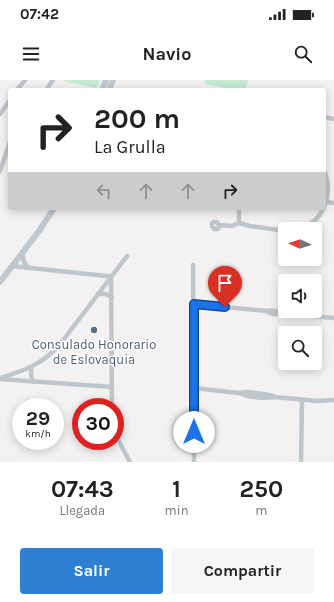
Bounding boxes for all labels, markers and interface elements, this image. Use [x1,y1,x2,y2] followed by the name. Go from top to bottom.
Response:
[20,5,59,23] text: 07:42
[20,43,42,65] icon: menu
[143,43,191,65] text: Navio
[292,43,314,65] icon: search
[94,102,180,135] text: 200 m
[28,104,80,156] icon: right
[94,136,166,158] text: La Grulla
[93,180,115,202] icon: left
[135,180,157,202] icon: ahead
[177,180,199,202] icon: ahead
[219,180,241,202] icon: right
[278,222,322,266] north arrow
[278,222,322,370] map controls
[208,266,242,307] pin
[214,272,236,294] icon: arrive
[278,274,322,318] button: sound
[89,325,99,335] marker: Consulado Honorario de Eslovaquia
[278,326,322,370] button: search
[32,337,156,368] place label: Consulado Honorario de Eslovaquia
[72,398,124,450] speed limit sign: 30
[26,407,50,430] text: 29
[173,411,215,453] position arrow
[25,428,51,440] text: km/h
[51,475,114,503] text: 07:43
[172,475,181,503] text: 1
[239,475,283,503] text: 250
[59,503,105,518] text: Llegada
[165,503,189,518] text: min
[255,503,267,518] text: m
[20,548,163,594] button: Salir
[171,548,314,594] button: Compartir

